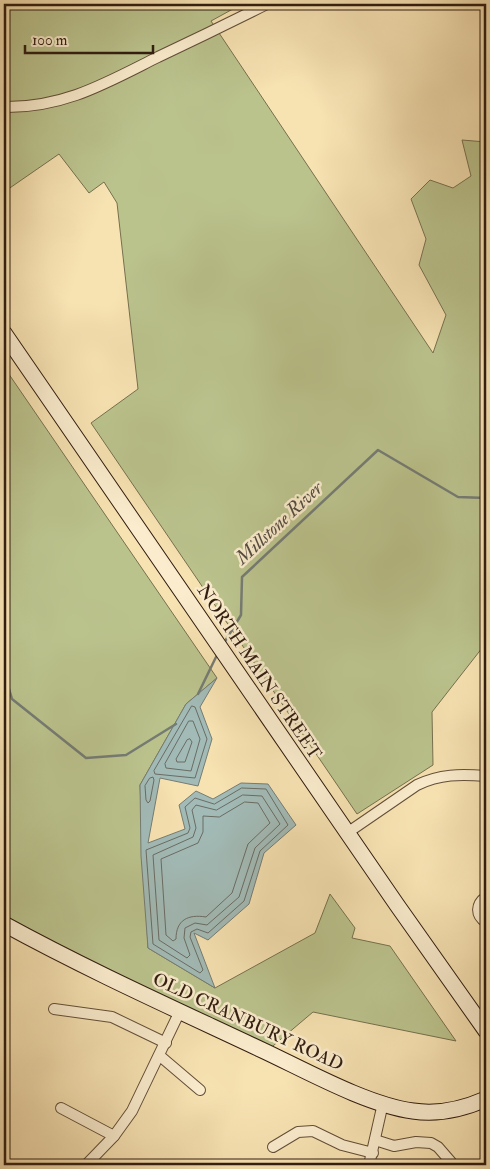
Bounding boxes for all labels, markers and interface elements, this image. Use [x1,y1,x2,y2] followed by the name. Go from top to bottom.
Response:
[25,22,152,54] scale bar
[32,31,68,50] text: 100 m
[230,476,328,570] water label: Millstone River
[192,580,327,764] street label: NORTH MAIN STREET
[149,968,347,1076] street label: OLD CRANBURY ROAD

